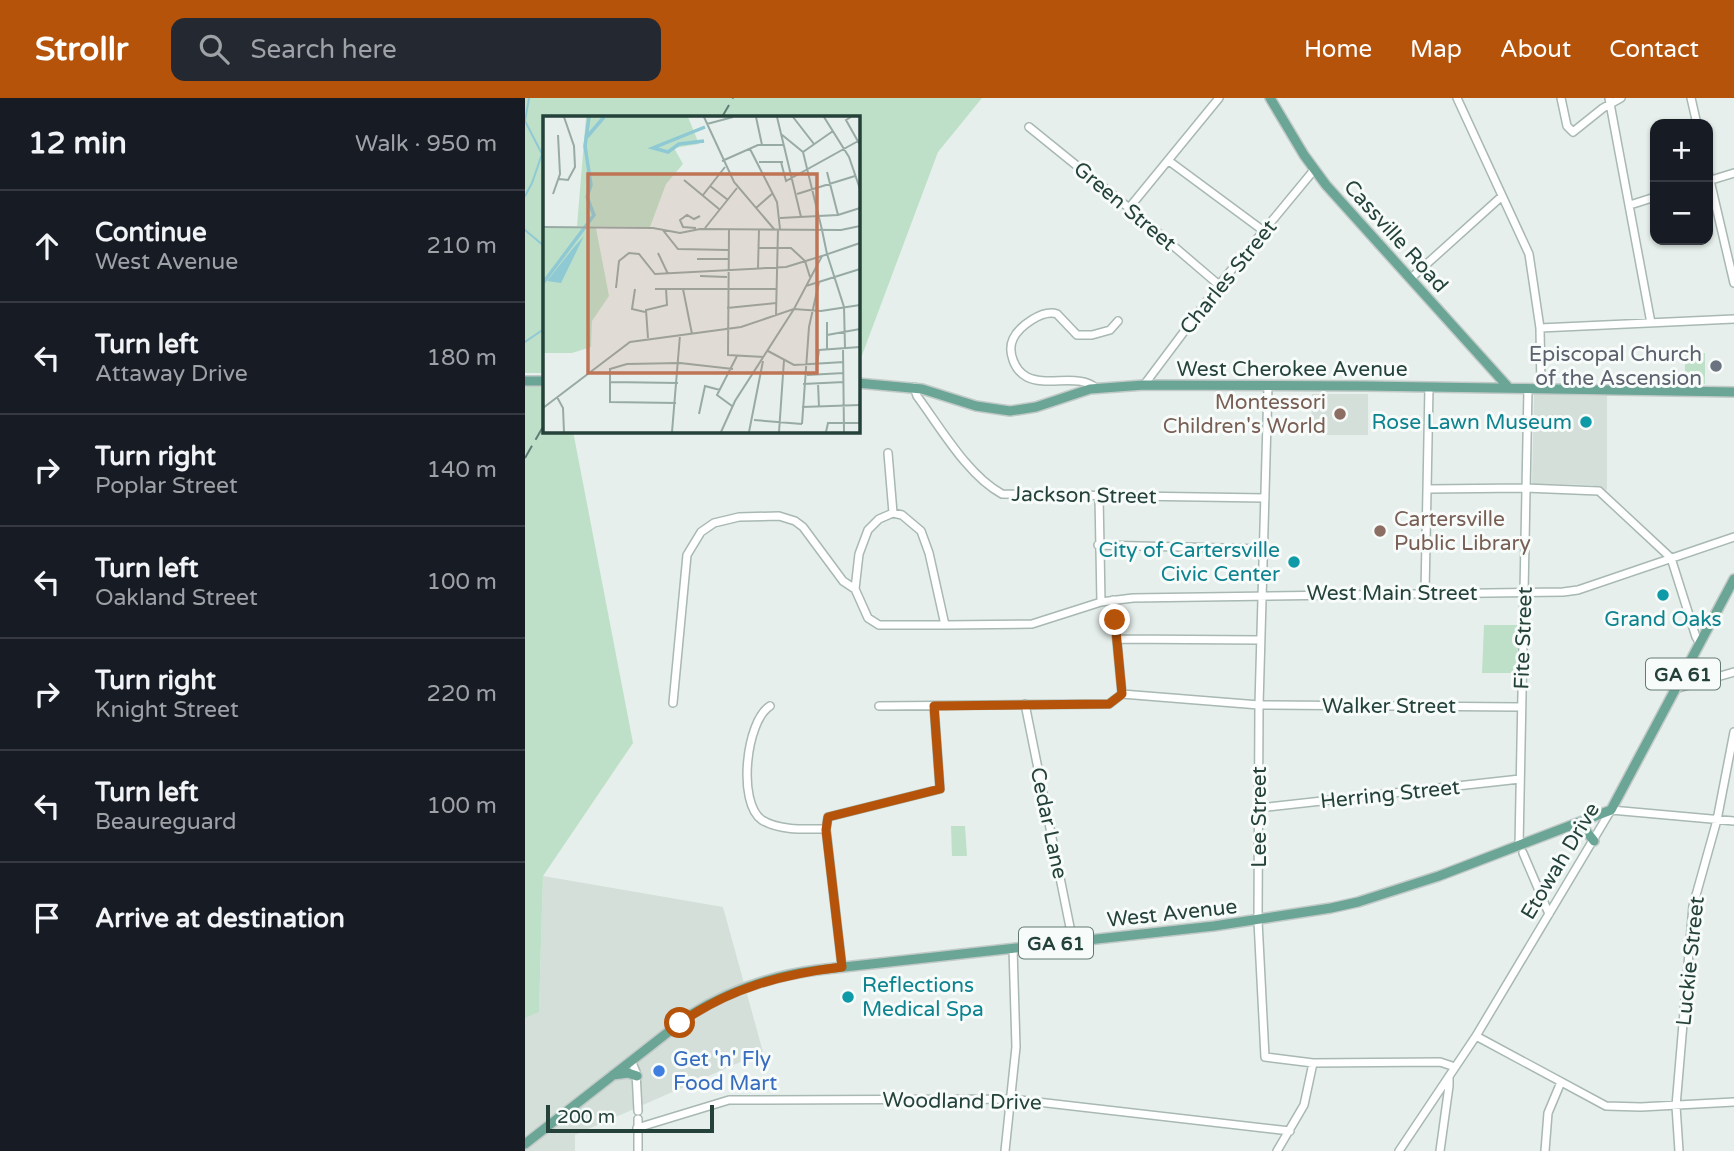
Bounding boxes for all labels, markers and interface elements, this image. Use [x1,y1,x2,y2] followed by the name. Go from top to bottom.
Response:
[171,18,661,81] search box
[35,30,129,69] text: Strollr
[195,30,233,68] icon: search
[251,34,397,65] text: Search here
[1304,35,1372,64] text: Home
[1410,35,1462,64] text: Map
[1500,35,1571,64] text: About
[1609,35,1699,64] text: Contact
[543,116,859,432] inset map
[1650,119,1713,245] map controls
[1650,119,1713,182] button: +
[28,125,127,162] text: 12 min
[355,130,497,158] text: Walk · 950 m
[1069,156,1181,256] street label: Green Street
[1338,175,1453,298] street label: Cassville Road
[1650,182,1713,245] button: −
[1175,215,1282,340] street label: Charles Street
[95,217,207,248] text: Continue
[28,227,66,265] icon: ahead
[427,232,497,260] text: 210 m
[95,248,238,276] text: West Avenue
[95,329,198,360] text: Turn left
[28,339,66,377] icon: left
[1529,342,1702,391] place label: Episcopal Church of the Ascension
[427,344,497,372] text: 180 m
[1176,357,1408,382] street label: West Cherokee Avenue
[1708,358,1724,374] marker: Episcopal Church of the Ascension
[95,360,248,388] text: Attaway Drive
[1163,390,1326,439] place label: Montessori Children's World
[1332,406,1348,422] marker: Montessori Children's World
[1371,410,1572,435] place label: Rose Lawn Museum
[1578,414,1594,430] marker: Rose Lawn Museum
[95,441,216,472] text: Turn right
[28,451,66,489] icon: right
[427,456,497,484] text: 140 m
[95,472,238,500] text: Poplar Street
[1011,482,1157,509] street label: Jackson Street
[1394,507,1531,556] place label: Cartersville Public Library
[1372,523,1388,539] marker: Cartersville Public Library
[1098,538,1280,587] place label: City of Cartersville Civic Center
[95,553,198,584] text: Turn left
[1286,554,1302,570] marker: City of Cartersville Civic Center
[28,563,66,601] icon: left
[427,568,497,596] text: 100 m
[1306,581,1478,606] street label: West Main Street
[95,584,258,612] text: Oakland Street
[1509,586,1538,690] street label: Fite Street
[1655,587,1671,603] marker: Grand Oaks
[1099,604,1130,635] route end
[1604,607,1722,632] place label: Grand Oaks
[1646,659,1720,690] road number: GA 61
[95,665,216,696] text: Turn right
[28,675,66,713] icon: right
[427,680,497,708] text: 220 m
[1322,694,1456,719] street label: Walker Street
[95,696,239,724] text: Knight Street
[1025,765,1073,881] street label: Cedar Lane
[1247,766,1272,868] street label: Lee Street
[1319,775,1461,814] street label: Herring Street
[95,777,198,808] text: Turn left
[28,787,66,825] icon: left
[427,792,497,820] text: 100 m
[1516,798,1605,924] street label: Etowah Drive
[95,808,237,836] text: Beaureguard
[1106,894,1239,933] street label: West Avenue
[1671,895,1710,1027] street label: Luckie Street
[28,899,66,937] icon: arrive
[95,903,345,934] text: Arrive at destination
[1019,928,1093,958] road number: GA 61
[862,973,984,1022] place label: Reflections Medical Spa
[840,989,856,1005] marker: Reflections Medical Spa
[664,1007,695,1038] route start
[673,1047,777,1096] place label: Get 'n' Fly Food Mart
[651,1063,667,1079] marker: Get 'n' Fly Food Mart
[882,1088,1042,1115] street label: Woodland Drive
[546,1102,714,1134] scale bar
[557,1106,615,1128] text: 200 m

